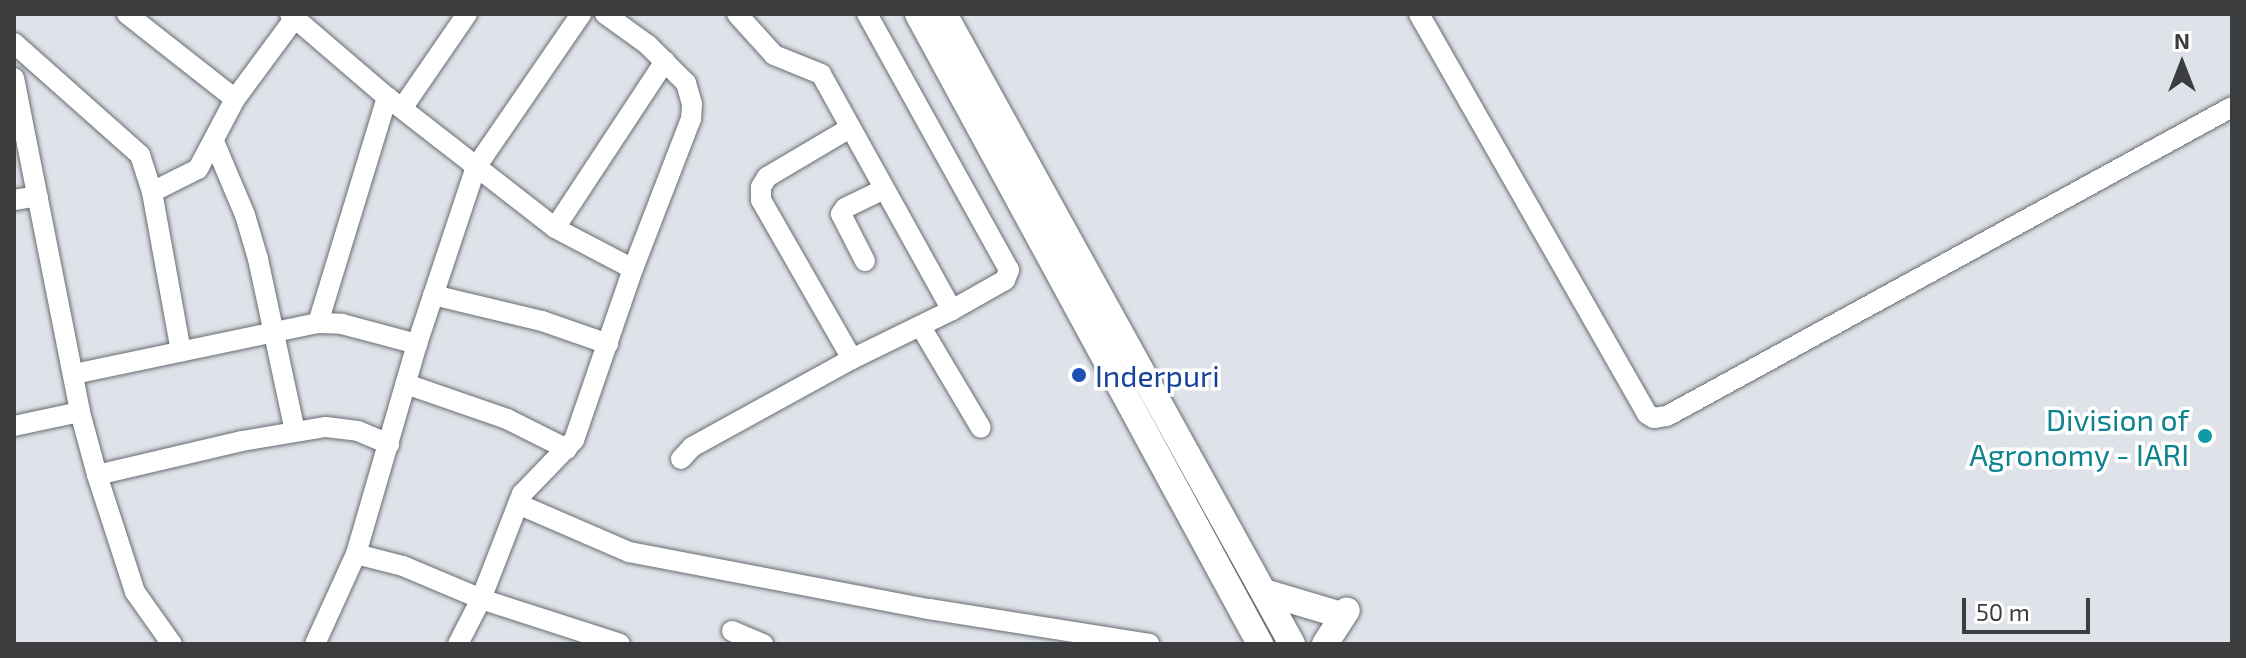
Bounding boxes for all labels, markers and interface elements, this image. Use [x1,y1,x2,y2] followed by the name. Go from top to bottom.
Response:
[2142,24,2222,104] north arrow
[2174,27,2190,53] text: N
[1095,357,1220,393] place label: Inderpuri
[1070,366,1088,384] marker: Inderpuri
[1969,401,2189,472] place label: Division of Agronomy - IARI
[2196,427,2214,445] marker: Division of Agronomy - IARI
[1966,582,2094,632] scale bar
[1976,597,2030,626] text: 50 m

